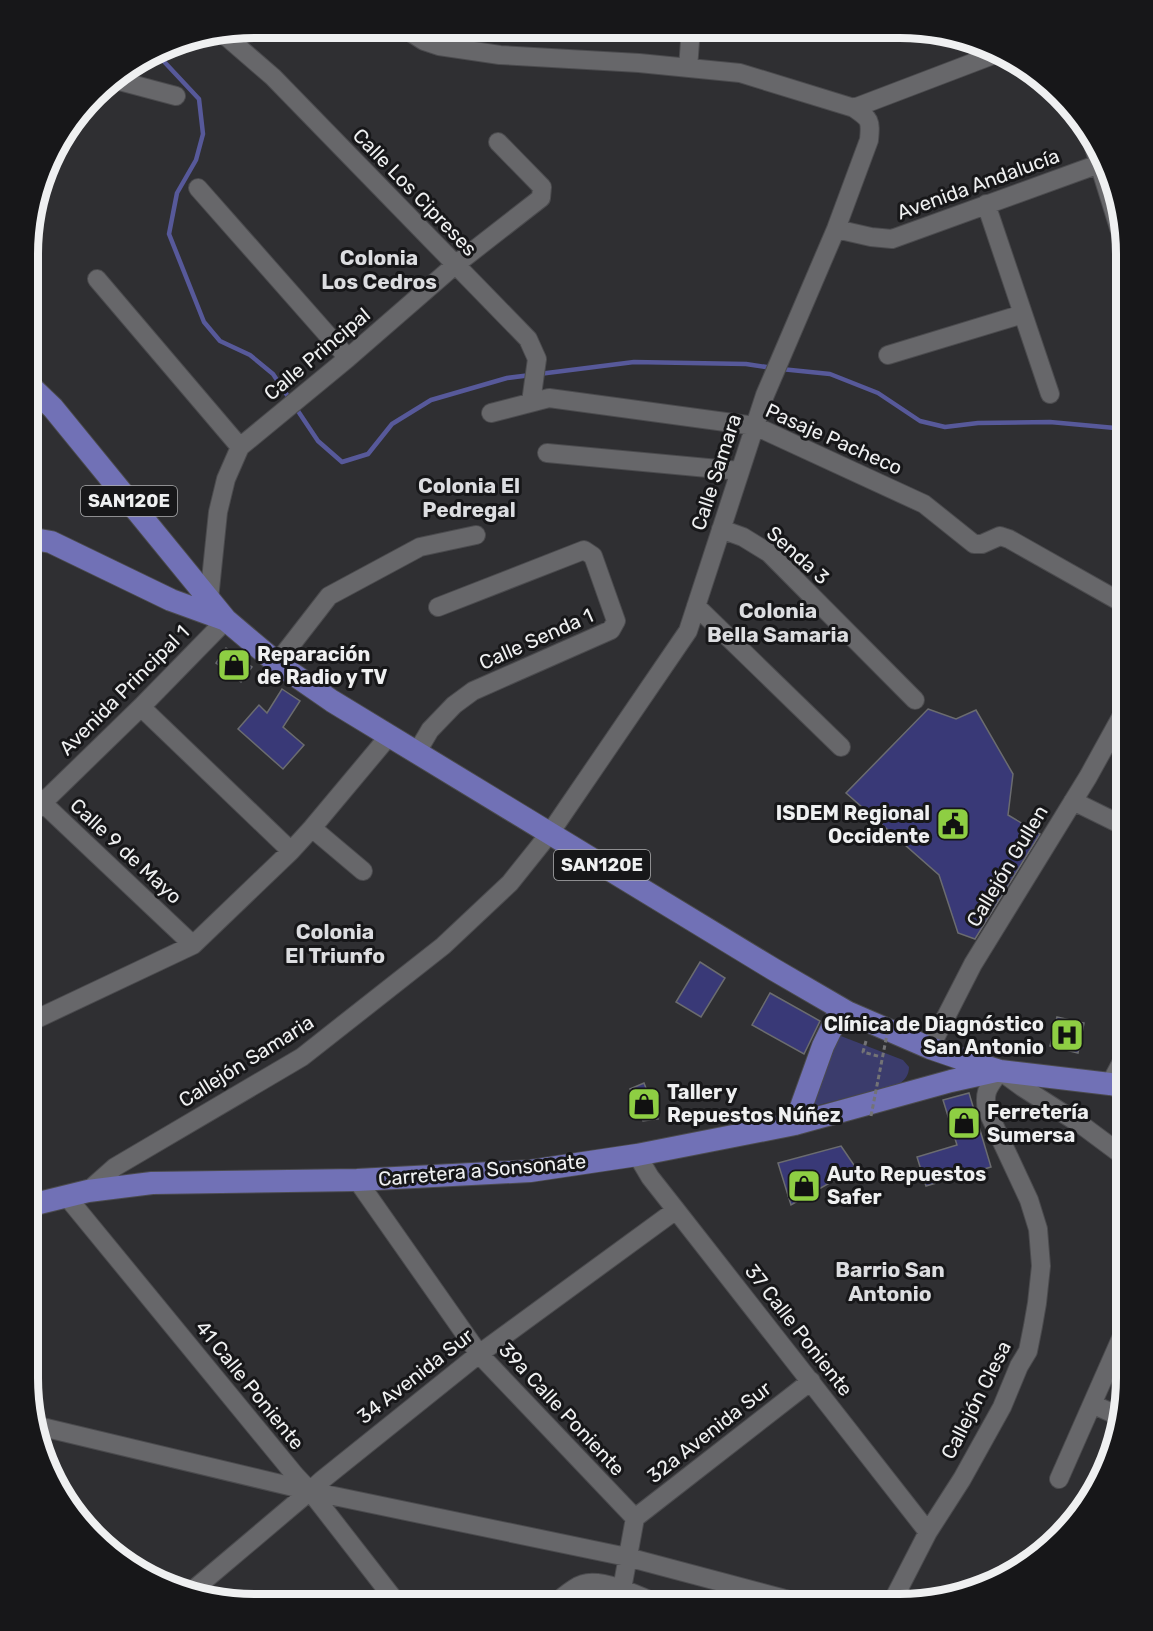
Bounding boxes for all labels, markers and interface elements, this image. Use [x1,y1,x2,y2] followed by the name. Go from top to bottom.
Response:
[348,123,482,261] street label: Calle Los Cipreses
[893,143,1063,225] street label: Avenida Andalucía
[321,245,437,294] district label: Colonia Los Cedros
[259,303,375,405] street label: Calle Principal
[762,398,906,480] street label: Pasaje Pacheco
[686,411,746,533] street label: Calle Samara
[418,473,520,522] district label: Colonia El Pedregal
[81,486,177,516] road number: SAN120E
[762,521,834,589] street label: Senda 3
[707,598,849,647] district label: Colonia Bella Samaria
[475,603,597,675] street label: Calle Senda 1
[54,620,194,760] street label: Avenida Principal 1
[257,642,388,689] place label: Reparación de Radio y TV
[216,647,252,683] shop icon: Reparación de Radio y TV
[65,793,187,909] street label: Calle 9 de Mayo
[776,801,930,848] place label: ISDEM Regional Occidente
[961,801,1053,931] street label: Callejón Gullen
[935,806,971,842] public building icon: ISDEM Regional Occidente
[554,850,650,880] road number: SAN120E
[285,919,385,968] district label: Colonia El Triunfo
[174,1010,318,1112] street label: Callejón Samaria
[824,1012,1044,1059] place label: Clínica de Diagnóstico San Antonio
[1049,1017,1085,1053] hospital icon: Clínica de Diagnóstico San Antonio
[667,1080,841,1127] place label: Taller y Repuestos Núñez
[626,1086,662,1122] shop icon: Taller y Repuestos Núñez
[987,1100,1089,1147] place label: Ferretería Sumersa
[946,1105,982,1141] shop icon: Ferretería Sumersa
[377,1149,587,1191] street label: Carretera a Sonsonate
[827,1162,986,1209] place label: Auto Repuestos Safer
[786,1168,822,1204] shop icon: Auto Repuestos Safer
[835,1257,945,1306] district label: Barrio San Antonio
[740,1259,858,1401] street label: 37 Calle Poniente
[191,1316,309,1454] street label: 41 Calle Poniente
[352,1323,478,1429] street label: 34 Avenida Sur
[494,1337,630,1481] street label: 39a Calle Poniente
[936,1337,1016,1463] street label: Callejón Clesa
[642,1376,776,1488] street label: 32a Avenida Sur

